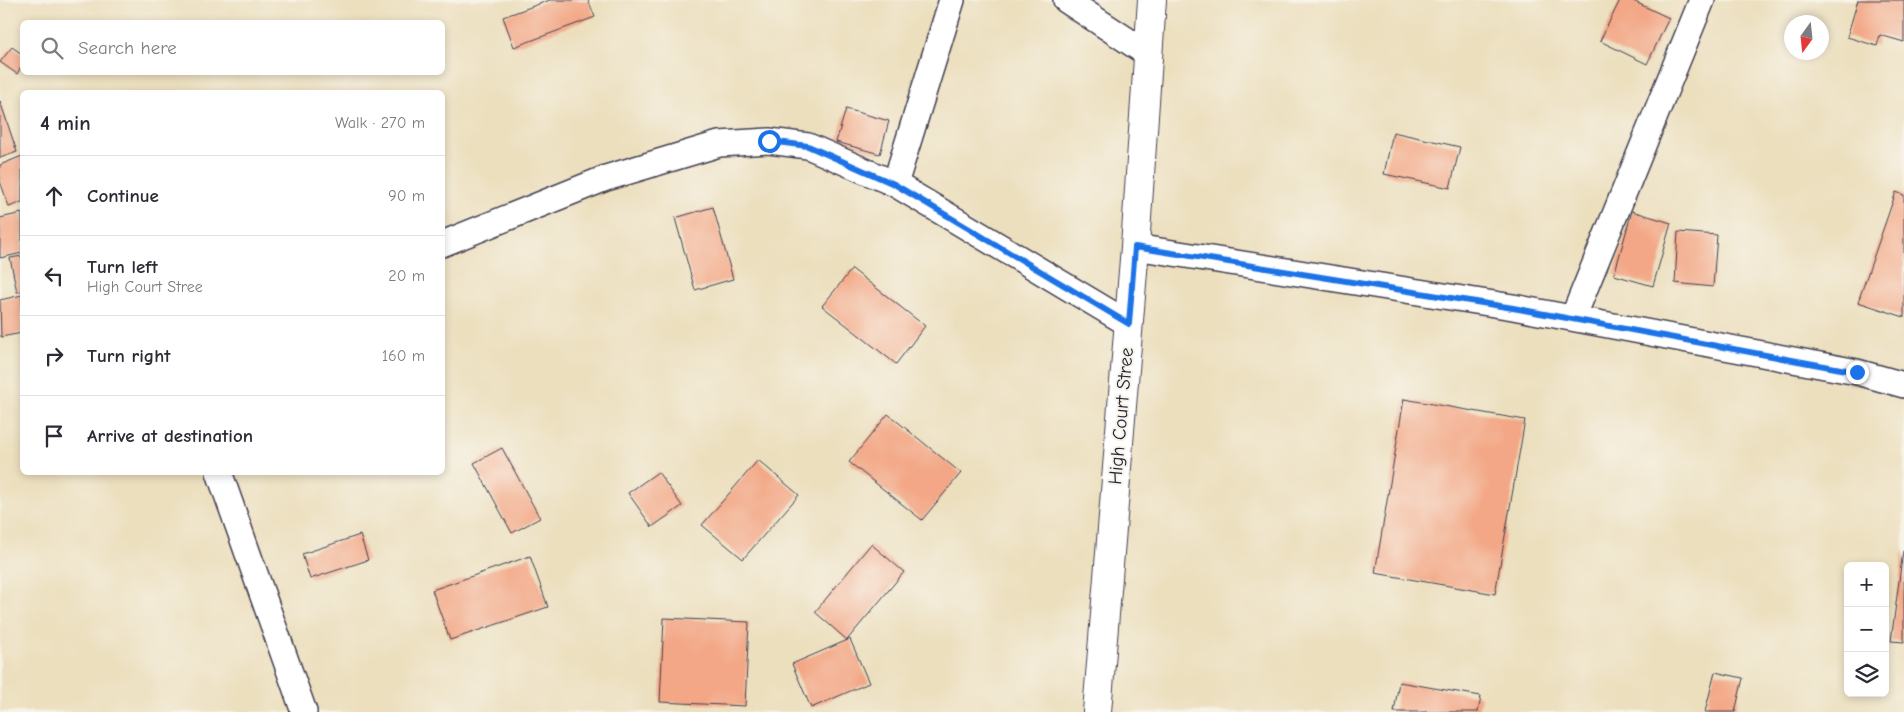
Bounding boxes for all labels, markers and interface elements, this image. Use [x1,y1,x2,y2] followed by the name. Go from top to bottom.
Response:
[1784,15,1829,60] north arrow
[20,20,445,75] search box
[38,34,66,62] icon: search
[78,37,177,59] text: Search here
[40,111,91,135] text: 4 min
[335,114,425,132] text: Walk · 270 m
[758,130,781,153] route start
[40,182,68,210] icon: ahead
[87,185,159,207] text: Continue
[388,187,425,205] text: 90 m
[87,256,158,278] text: Turn left
[40,262,68,290] icon: left
[388,267,425,285] text: 20 m
[87,278,203,296] text: High Court Stree
[40,342,68,370] icon: right
[87,345,171,367] text: Turn right
[382,347,425,365] text: 160 m
[1104,347,1138,485] street label: High Court Stree
[1846,361,1869,384] route end
[40,422,68,450] icon: arrive
[87,425,253,447] text: Arrive at destination
[1844,562,1889,697] map controls
[1844,562,1889,607] button: +
[1844,607,1889,652] button: −
[1844,652,1889,697] button: layers

